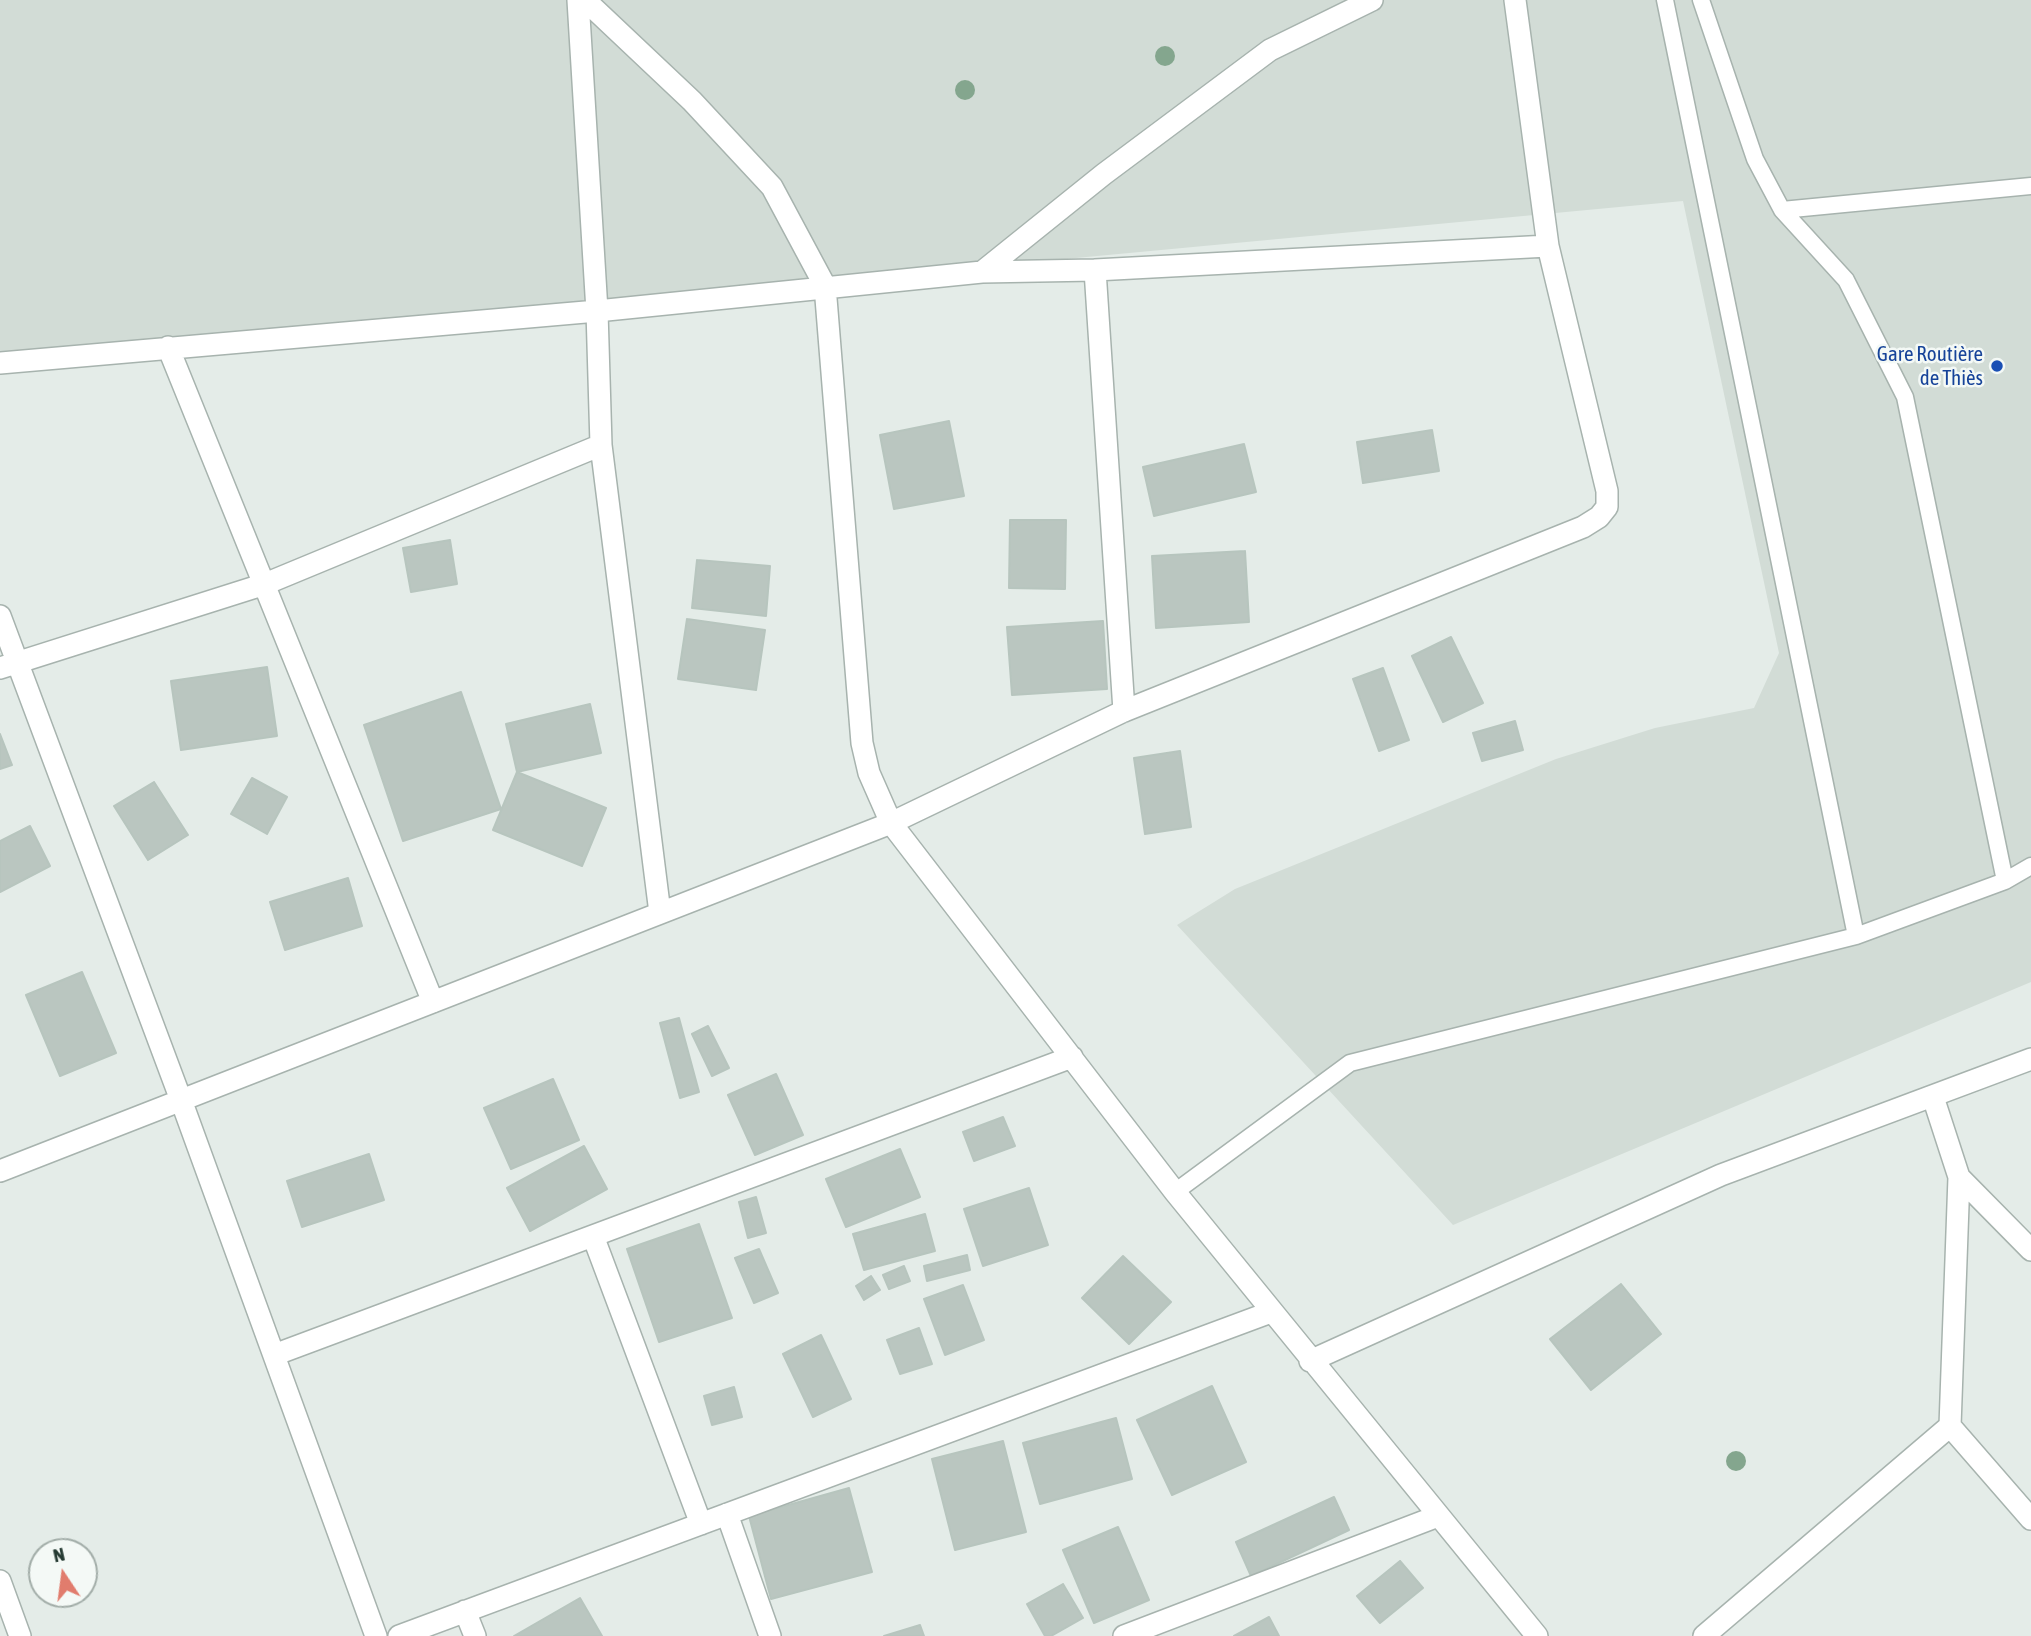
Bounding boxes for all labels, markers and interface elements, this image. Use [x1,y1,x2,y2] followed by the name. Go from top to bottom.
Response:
[1877,341,1983,391] place label: Gare Routière de Thiès
[1989,358,2005,374] marker: Gare Routière de Thiès
[28,1538,98,1608] north arrow
[51,1543,67,1566] text: N

